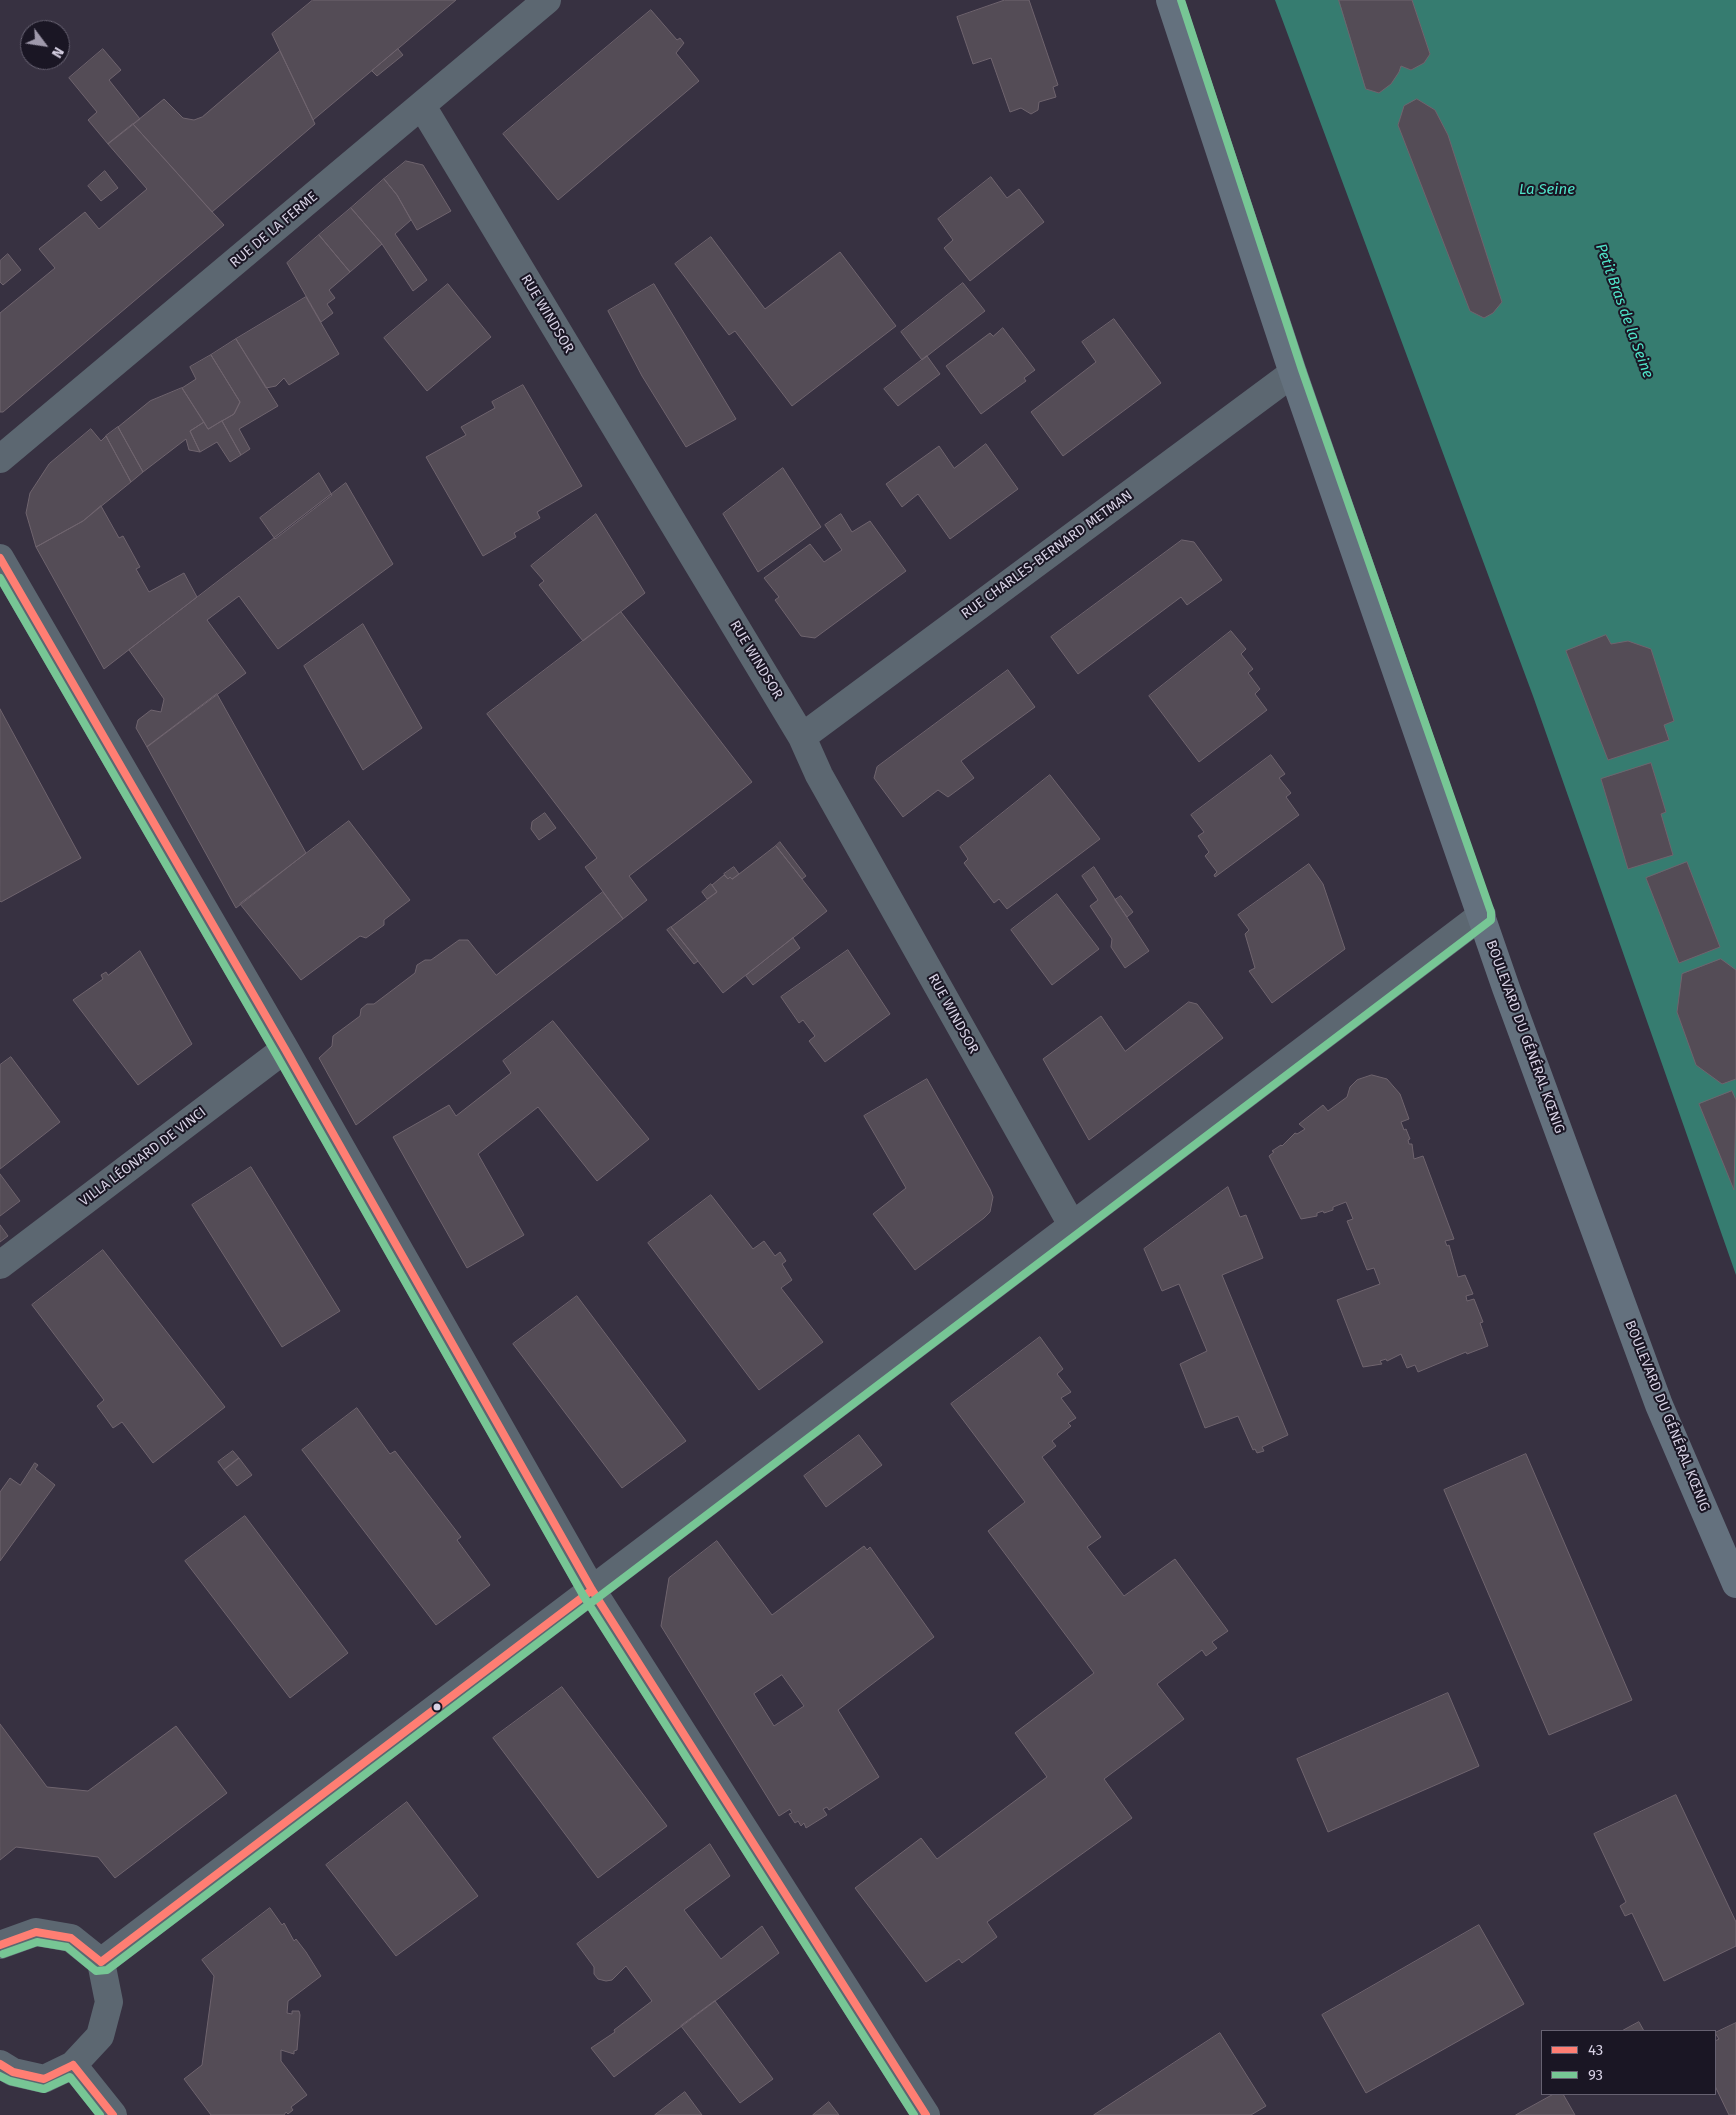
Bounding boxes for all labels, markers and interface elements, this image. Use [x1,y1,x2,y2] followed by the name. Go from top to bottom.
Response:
[20,20,70,70] north arrow
[48,44,67,61] text: N
[1519,181,1575,199] water label: La Seine
[227,189,321,271] street label: RUE DE LA FERME
[1591,241,1657,381] water label: Petit Bras de la Seine
[517,272,577,356] street label: RUE WINDSOR
[958,487,1136,623] street label: RUE CHARLES-BERNARD METMAN
[726,618,786,702] street label: RUE WINDSOR
[1482,938,1568,1136] street label: BOULEVARD DU GÉNÉRAL KŒNIG
[924,971,982,1057] street label: RUE WINDSOR
[76,1104,210,1210] street label: VILLA LÉONARD DE VINCI
[1621,1318,1713,1514] street label: BOULEVARD DU GÉNÉRAL KŒNIG
[432,1702,442,1712] unlabelled marker
[1541,2030,1716,2095] legend
[1588,2041,1603,2059] text: 43
[1588,2066,1603,2084] text: 93

